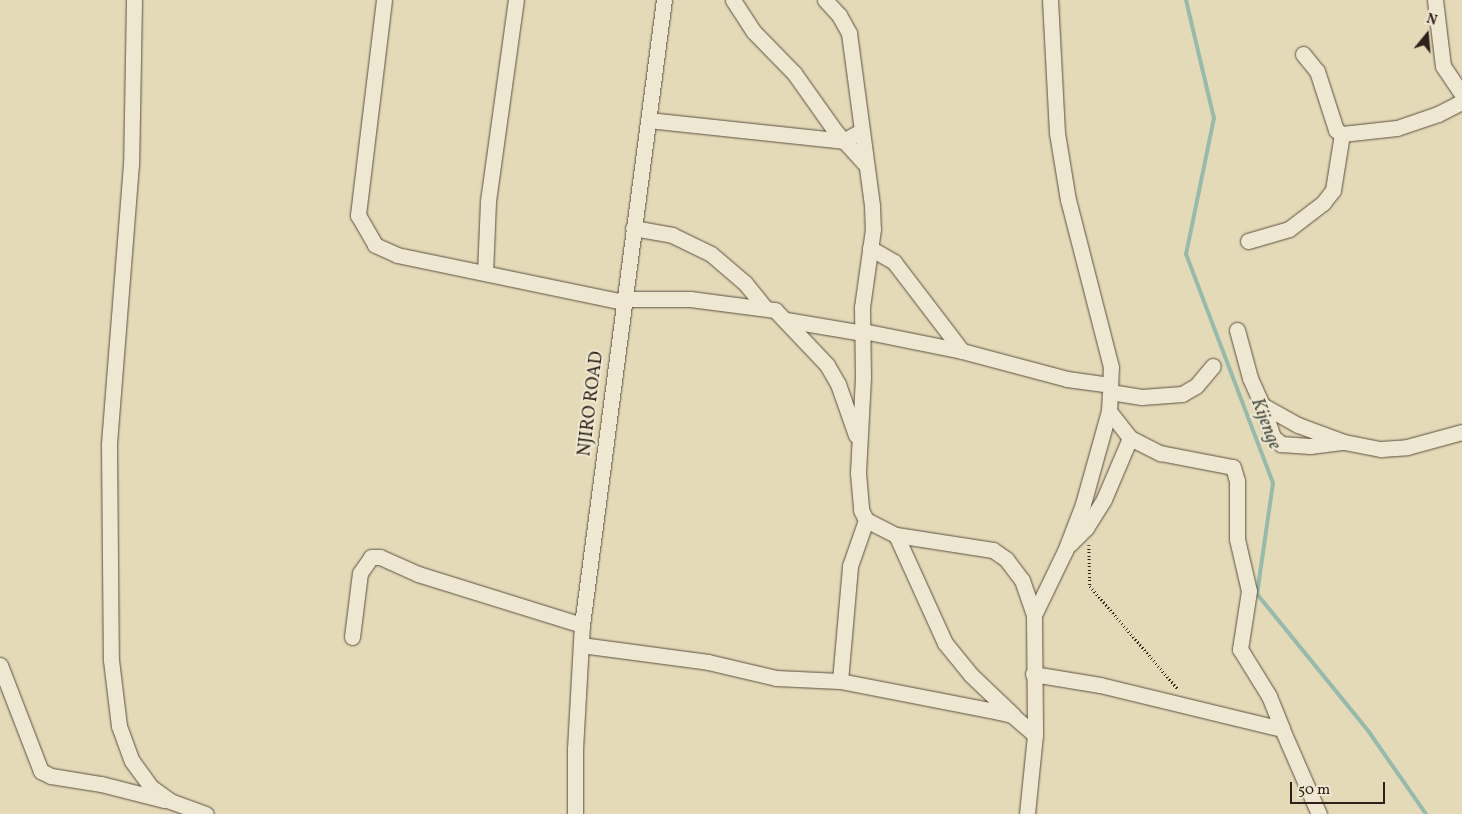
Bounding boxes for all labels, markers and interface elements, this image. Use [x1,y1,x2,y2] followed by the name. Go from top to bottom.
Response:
[1402,10,1452,60] north arrow
[1424,10,1439,31] text: N
[575,350,609,458] street label: NJIRO ROAD
[1245,395,1285,453] water label: Kijenge
[1292,772,1387,804] scale bar
[1298,780,1330,801] text: 50 m

